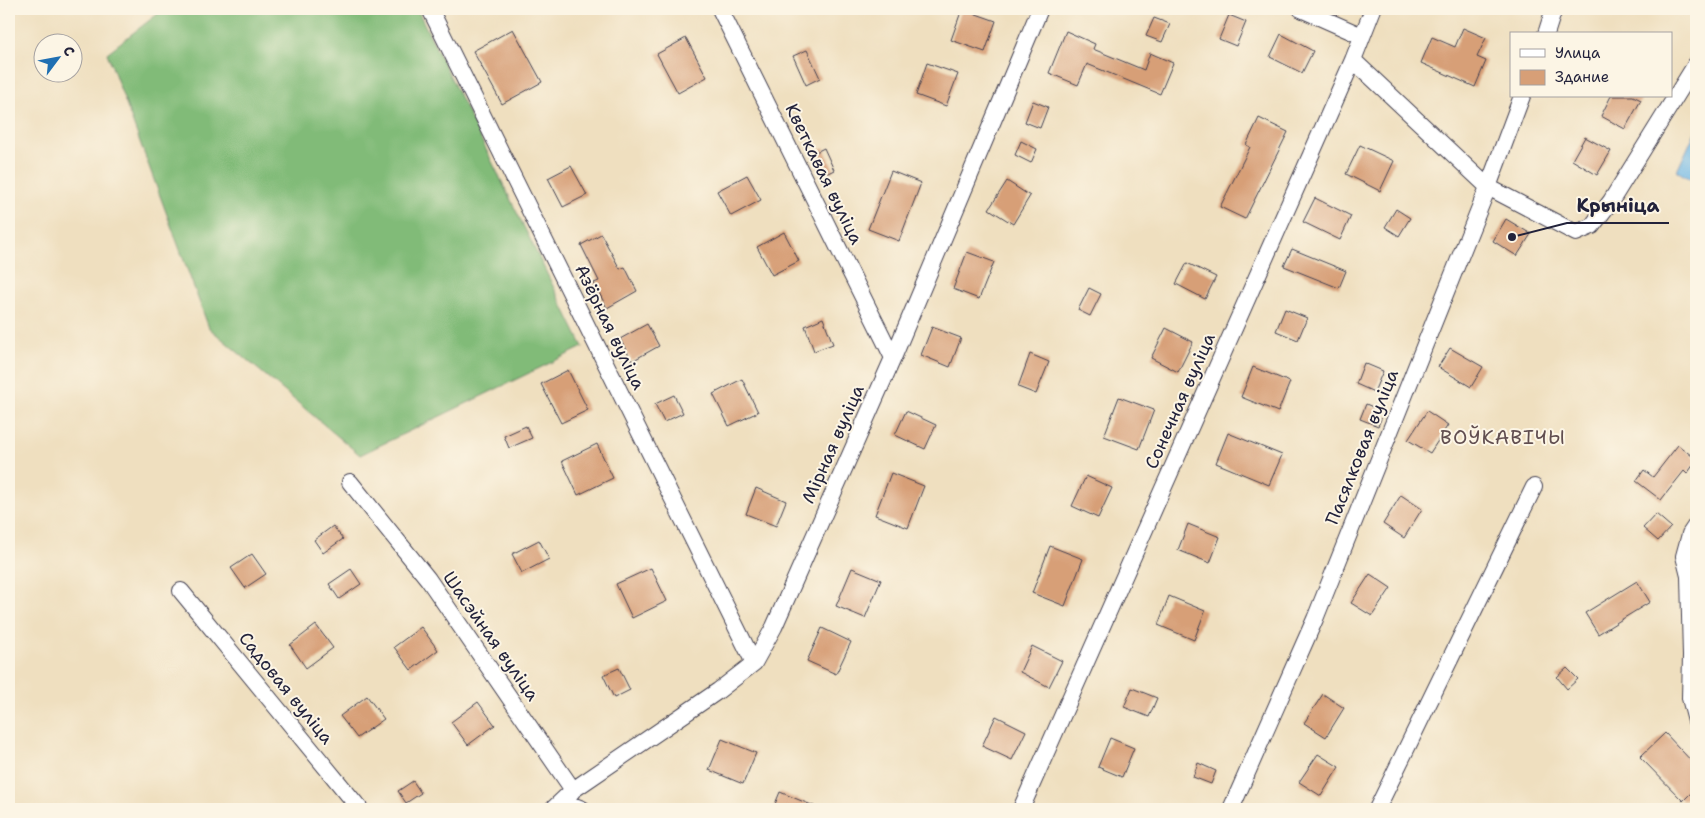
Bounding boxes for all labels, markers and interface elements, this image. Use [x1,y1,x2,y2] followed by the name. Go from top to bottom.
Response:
[32,32,82,82] north arrow
[1510,32,1672,98] legend
[59,43,79,60] text: С
[1555,43,1601,63] text: Улица
[1555,67,1609,87] text: Здание
[780,100,868,248] street label: Кветкавая вуліца
[1567,189,1669,223] callout: Крыніца
[1577,193,1659,218] text: Крыніца
[569,260,651,394] street label: Азёрная вуліца
[1139,329,1221,473] street label: Сонечная вуліца
[1320,366,1404,528] street label: Пасялковая вуліца
[796,381,870,507] street label: Мірная вуліца
[1440,424,1566,450] district label: ВОЎКАВІЧЫ
[437,566,545,706] street label: Шасэйная вуліца
[233,627,339,749] street label: Садовая вуліца

